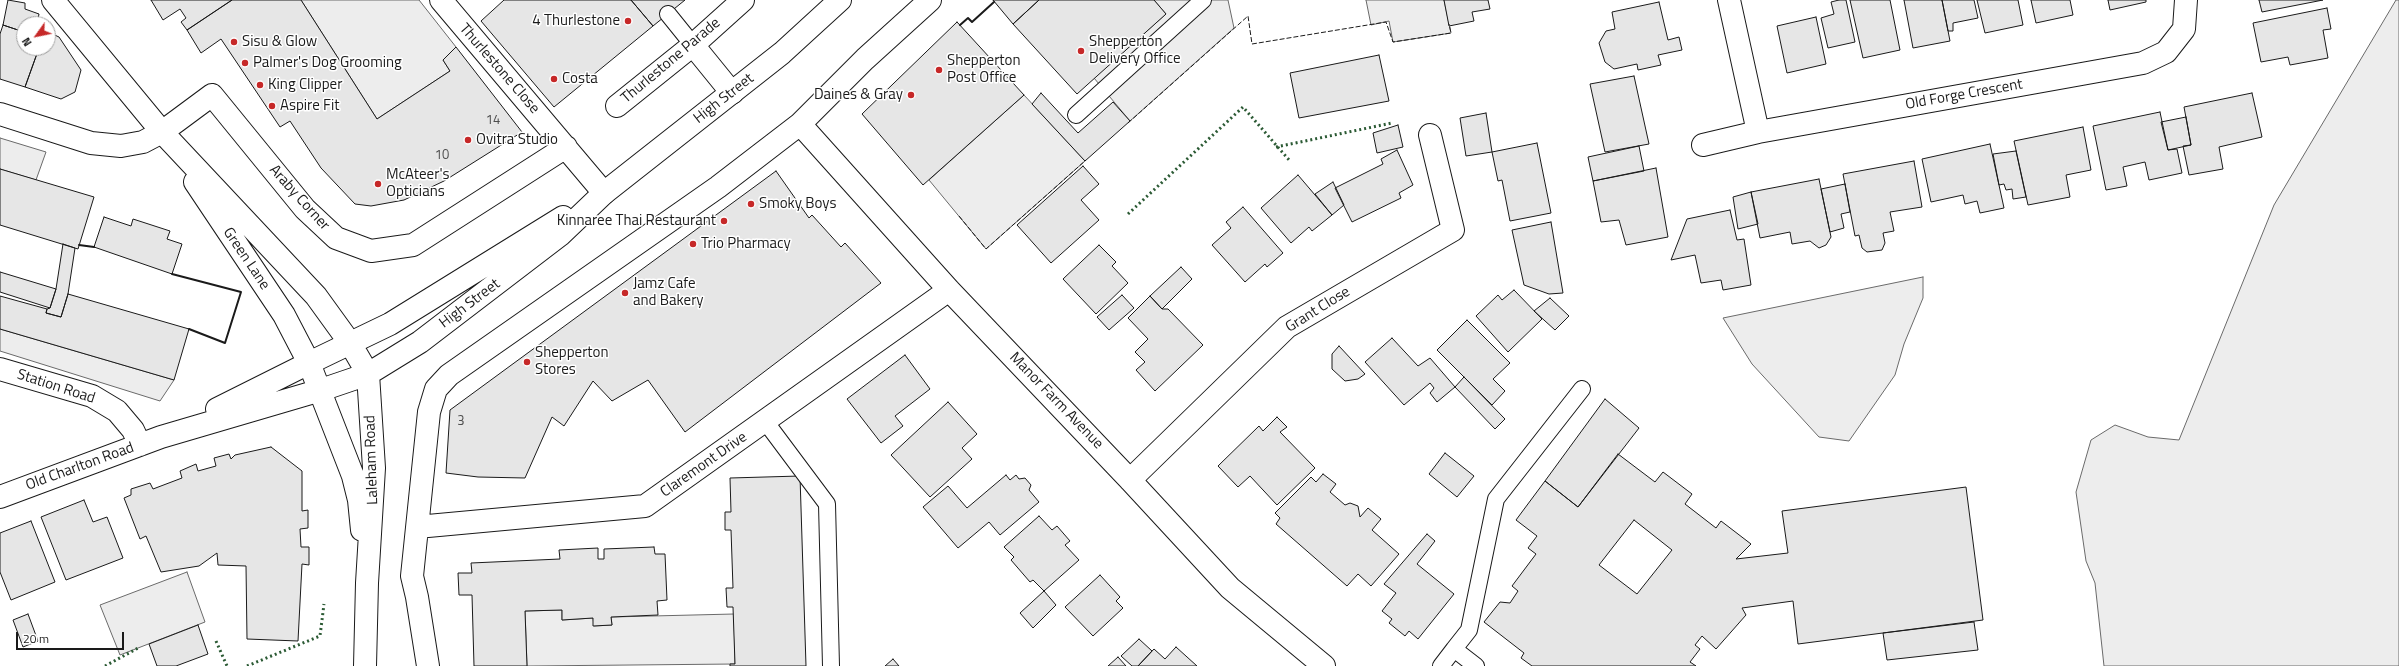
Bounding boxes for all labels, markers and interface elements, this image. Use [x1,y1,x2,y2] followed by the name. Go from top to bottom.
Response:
[532,12,620,30] place label: 4 Thurlestone
[618,14,724,108] street label: Thurlestone Parade
[16,16,56,56] north arrow
[623,16,633,26] marker: 4 Thurlestone
[455,20,543,118] street label: Thurlestone Close
[242,33,317,51] place label: Sisu & Glow
[1089,33,1181,68] place label: Shepperton Delivery Office
[18,34,36,50] text: N
[229,37,239,47] marker: Sisu & Glow
[1076,46,1086,56] marker: Shepperton Delivery Office
[947,52,1021,87] place label: Shepperton Post Office
[253,54,402,72] place label: Palmer's Dog Grooming
[240,58,250,68] marker: Palmer's Dog Grooming
[934,65,944,75] marker: Shepperton Post Office
[562,70,598,88] place label: Costa
[690,70,758,128] street label: High Street
[549,74,559,84] marker: Costa
[268,76,342,94] place label: King Clipper
[1904,76,2024,114] street label: Old Forge Crescent
[255,80,265,90] marker: King Clipper
[814,86,903,104] place label: Daines & Gray
[906,90,916,100] marker: Daines & Gray
[280,97,339,115] place label: Aspire Fit
[267,101,277,111] marker: Aspire Fit
[486,113,500,129] house number: 14
[476,131,558,149] place label: Ovitra Studio
[463,135,473,145] marker: Ovitra Studio
[435,148,449,164] house number: 10
[265,162,333,234] street label: Araby Corner
[386,166,449,201] place label: McAteer's Opticians
[373,179,383,189] marker: McAteer's Opticians
[759,195,836,213] place label: Smoky Boys
[746,199,756,209] marker: Smoky Boys
[557,212,716,230] place label: Kinnaree Thai Restaurant
[719,216,729,226] marker: Kinnaree Thai Restaurant
[219,224,273,294] street label: Green Lane
[701,235,791,253] place label: Trio Pharmacy
[688,239,698,249] marker: Trio Pharmacy
[436,275,504,333] street label: High Street
[633,275,704,310] place label: Jamz Cafe and Bakery
[1282,283,1354,337] street label: Grant Close
[620,288,630,298] marker: Jamz Cafe and Bakery
[535,344,609,379] place label: Shepperton Stores
[1005,349,1107,453] street label: Manor Farm Avenue
[522,357,532,367] marker: Shepperton Stores
[15,366,97,408] street label: Station Road
[457,414,465,430] house number: 3
[361,415,383,505] street label: Laleham Road
[657,428,751,502] street label: Claremont Drive
[23,439,137,495] street label: Old Charlton Road
[18,624,126,650] scale bar
[23,629,49,648] text: 20 m

